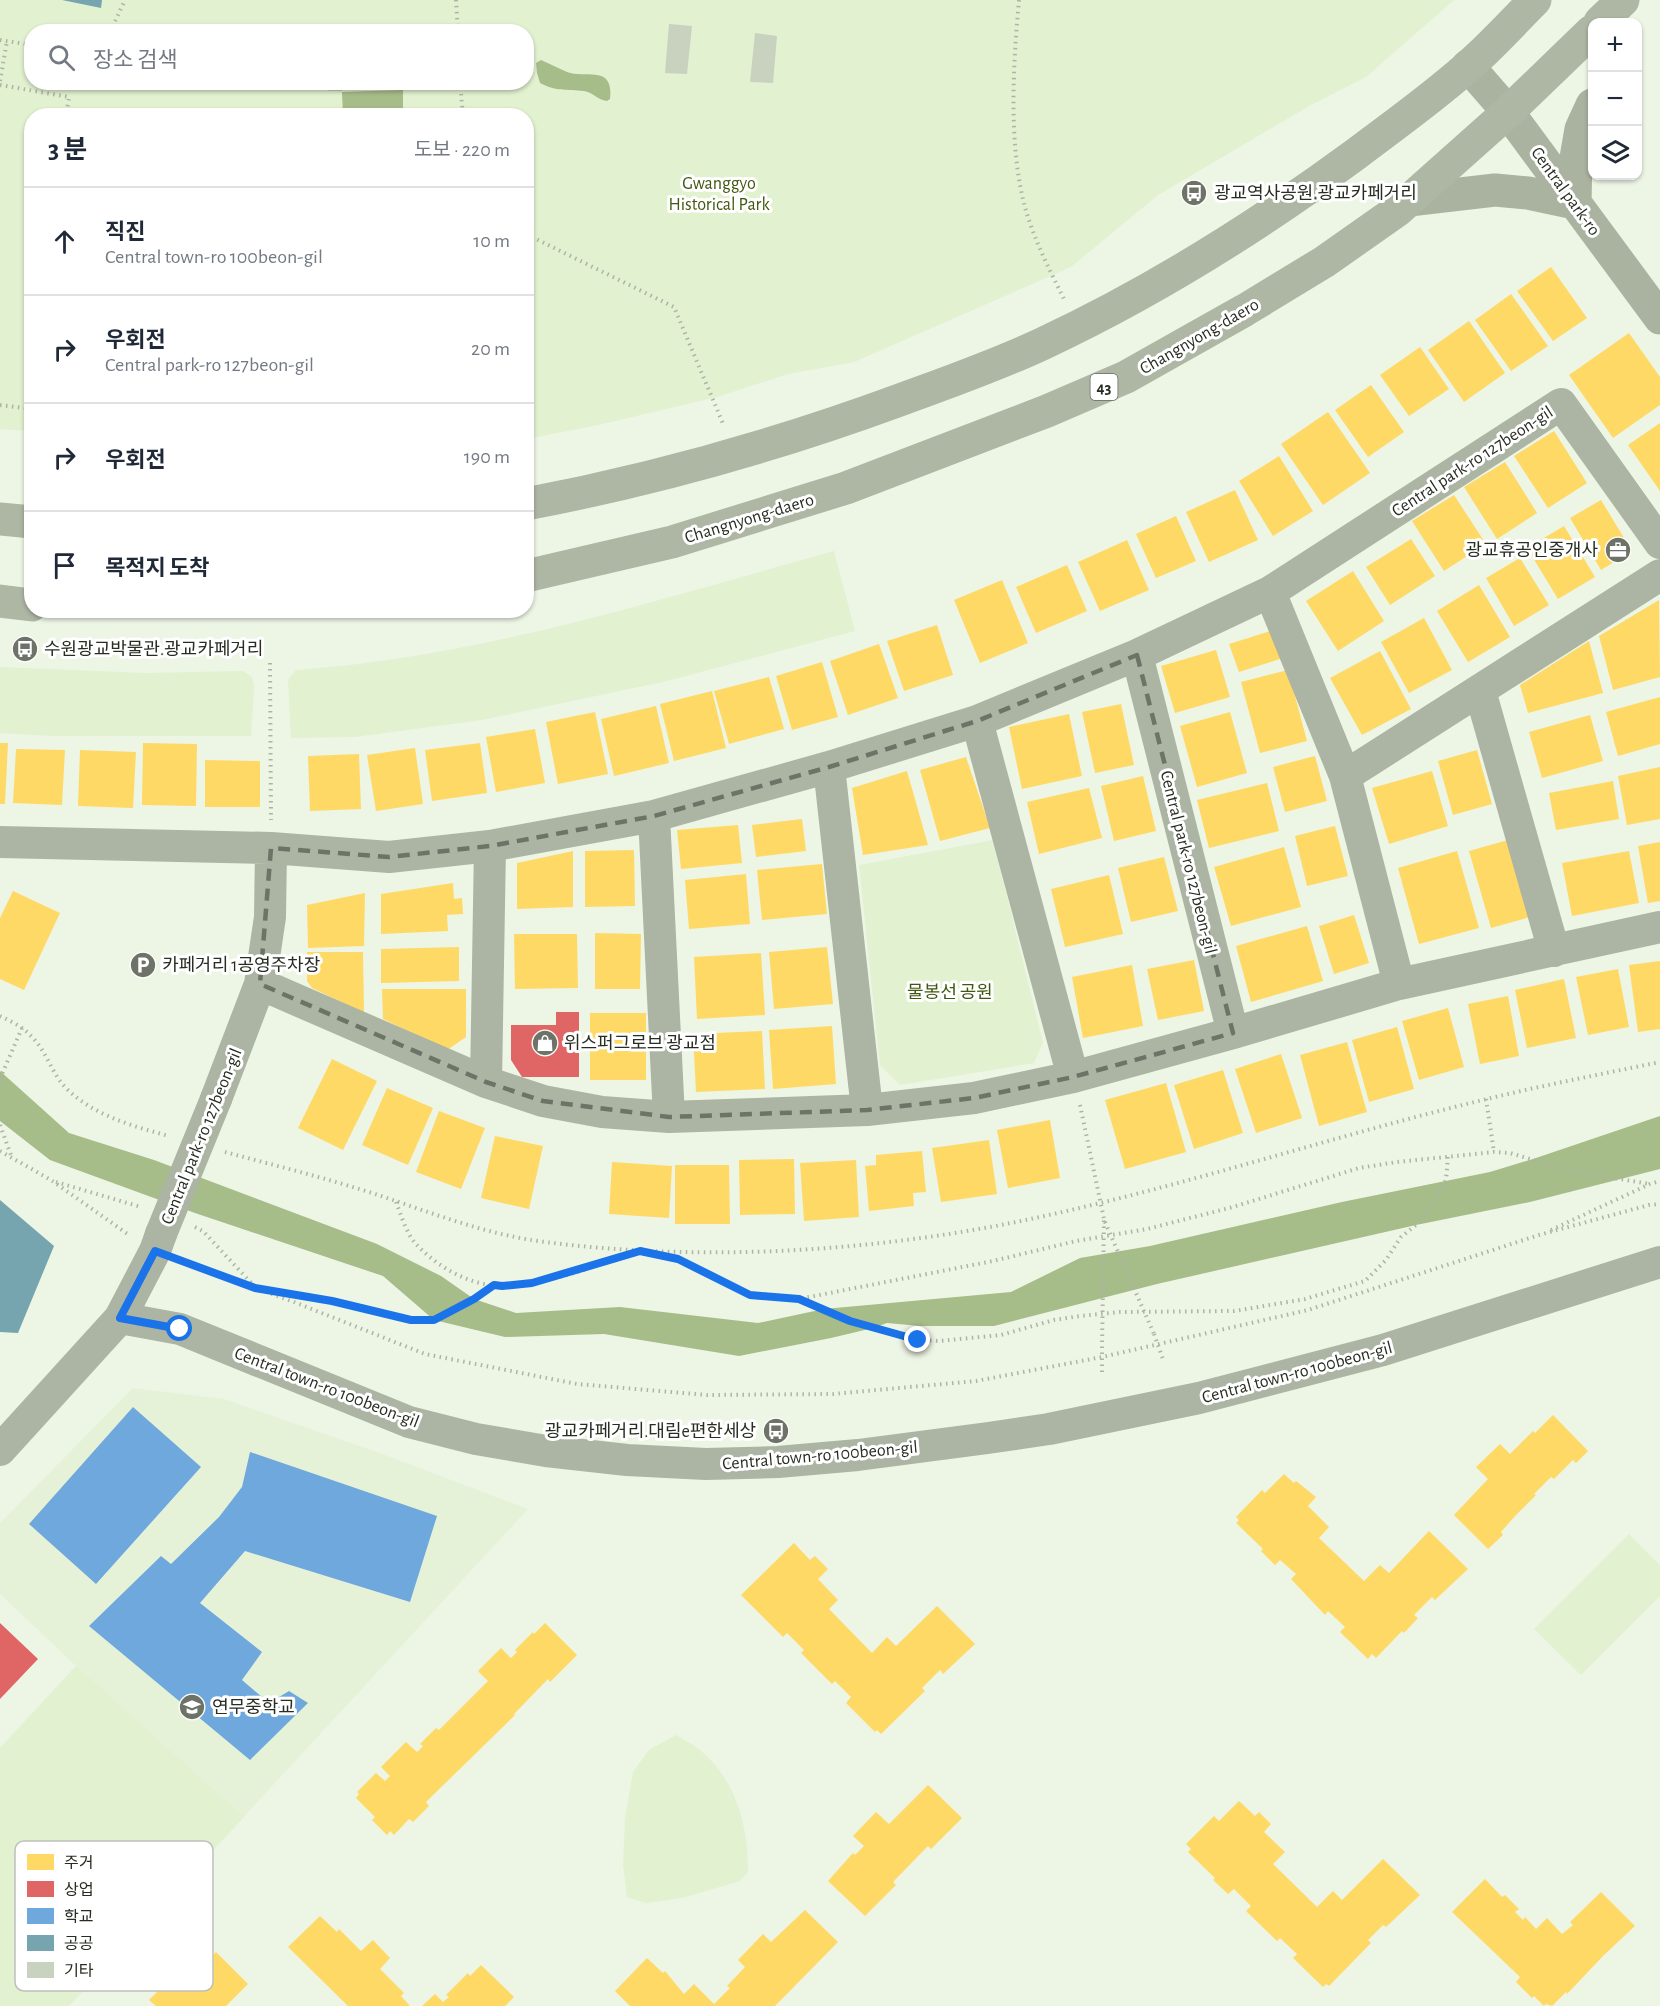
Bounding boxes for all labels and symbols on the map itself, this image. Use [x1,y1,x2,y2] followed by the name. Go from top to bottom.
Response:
[1527,144,1603,239] street label: Central park-ro
[668,175,770,214] park label: Gwanggyo Historical Park
[1179,178,1209,208] bus stop icon: 광교역사공원.광교카페거리
[1214,183,1417,203] place label: 광교역사공원.광교카페거리
[1137,295,1262,378] street label: Changnyong-daero
[1090,374,1118,400] road number: 43
[1389,403,1556,521] street label: Central park-ro 127beon-gil
[683,491,816,547] street label: Changnyong-daero
[1603,535,1633,565] office icon: 광교휴공인중개사
[1466,541,1598,560] place label: 광교휴공인중개사
[10,634,40,664] bus stop icon: 수원광교박물관.광교카페거리
[44,639,263,659] place label: 수원광교박물관.광교카페거리
[1157,769,1220,956] street label: Central park-ro 127beon-gil
[128,950,158,980] parking icon: 카페거리 1공영주차장
[162,955,320,975] place label: 카페거리 1공영주차장
[907,983,993,1002] park label: 물봉선 공원
[530,1028,560,1058] shop icon: 위스퍼그로브 광교점
[564,1033,716,1053] place label: 위스퍼그로브 광교점
[158,1046,246,1227] street label: Central park-ro 127beon-gil
[166,1315,192,1341] route start
[904,1326,930,1352] route end
[1200,1339,1394,1407] street label: Central town-ro 100beon-gil
[232,1344,421,1431] street label: Central town-ro 100beon-gil
[761,1416,791,1446] bus stop icon: 광교카페거리.대림e편한세상
[545,1421,756,1441] place label: 광교카페거리.대림e편한세상
[722,1438,919,1474] street label: Central town-ro 100beon-gil
[177,1692,207,1722] school or university icon: 연무중학교
[212,1698,295,1717] place label: 연무중학교
[15,1841,213,1991] legend
[64,1855,93,1871] text: 주거
[64,1882,93,1898] text: 상업
[64,1908,93,1925] text: 학교
[64,1936,93,1952] text: 공공
[64,1963,94,1979] text: 기타

